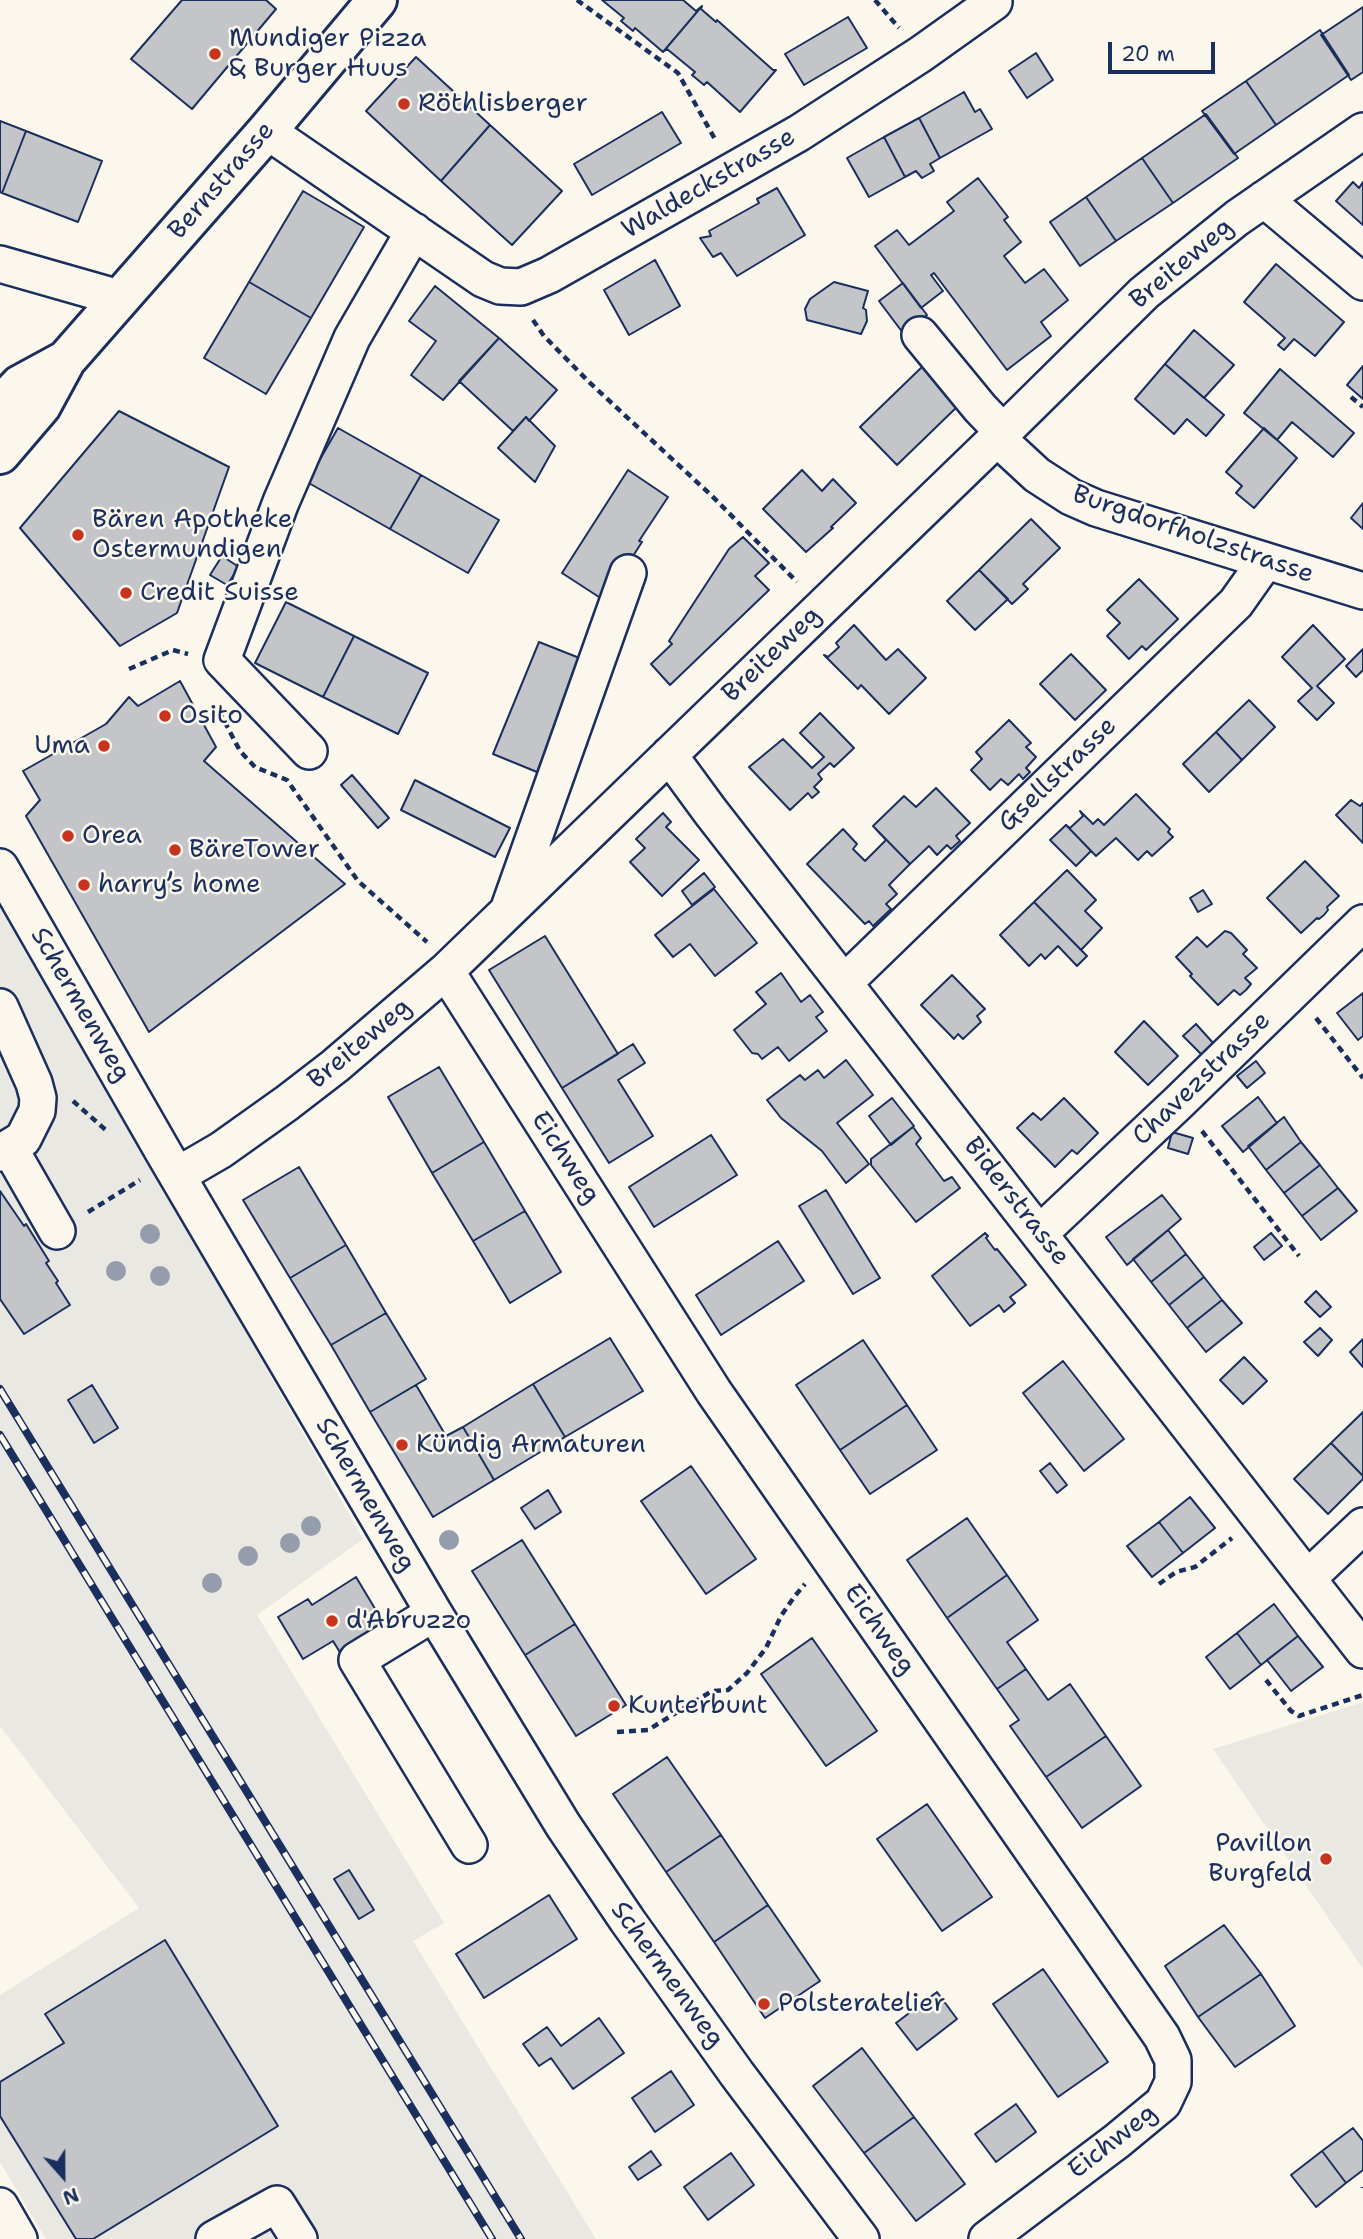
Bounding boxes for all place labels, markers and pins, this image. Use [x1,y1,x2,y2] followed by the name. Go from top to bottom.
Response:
[229,23,427,84] place label: Mundiger Pizza & Burger Huus
[207,46,223,62] marker: Mundiger Pizza & Burger Huus
[418,88,588,120] place label: Röthlisberger
[396,96,412,112] marker: Röthlisberger
[92,504,292,566] place label: Bären Apotheke Ostermundigen
[70,527,86,543] marker: Bären Apotheke Ostermundigen
[140,577,299,609] place label: Credit Suisse
[118,585,134,601] marker: Credit Suisse
[179,700,243,732] place label: Osito
[157,708,173,724] marker: Osito
[34,730,90,762] place label: Uma
[96,738,112,754] marker: Uma
[82,820,142,852] place label: Orea
[60,828,76,844] marker: Orea
[189,834,320,866] place label: BäreTower
[167,842,183,858] marker: BäreTower
[98,869,261,901] place label: harry’s home
[76,877,92,893] marker: harry’s home
[416,1429,646,1461] place label: Kündig Armaturen
[394,1437,410,1453] marker: Kündig Armaturen
[346,1605,471,1637] place label: d'Abruzzo
[324,1613,340,1629] marker: d'Abruzzo
[628,1690,768,1722] place label: Kunterbunt
[606,1698,622,1714] marker: Kunterbunt
[1208,1828,1312,1890] place label: Pavillon Burgfeld
[1318,1851,1334,1867] marker: Pavillon Burgfeld
[778,1988,946,2020] place label: Polsteratelier
[756,1996,772,2012] marker: Polsteratelier

